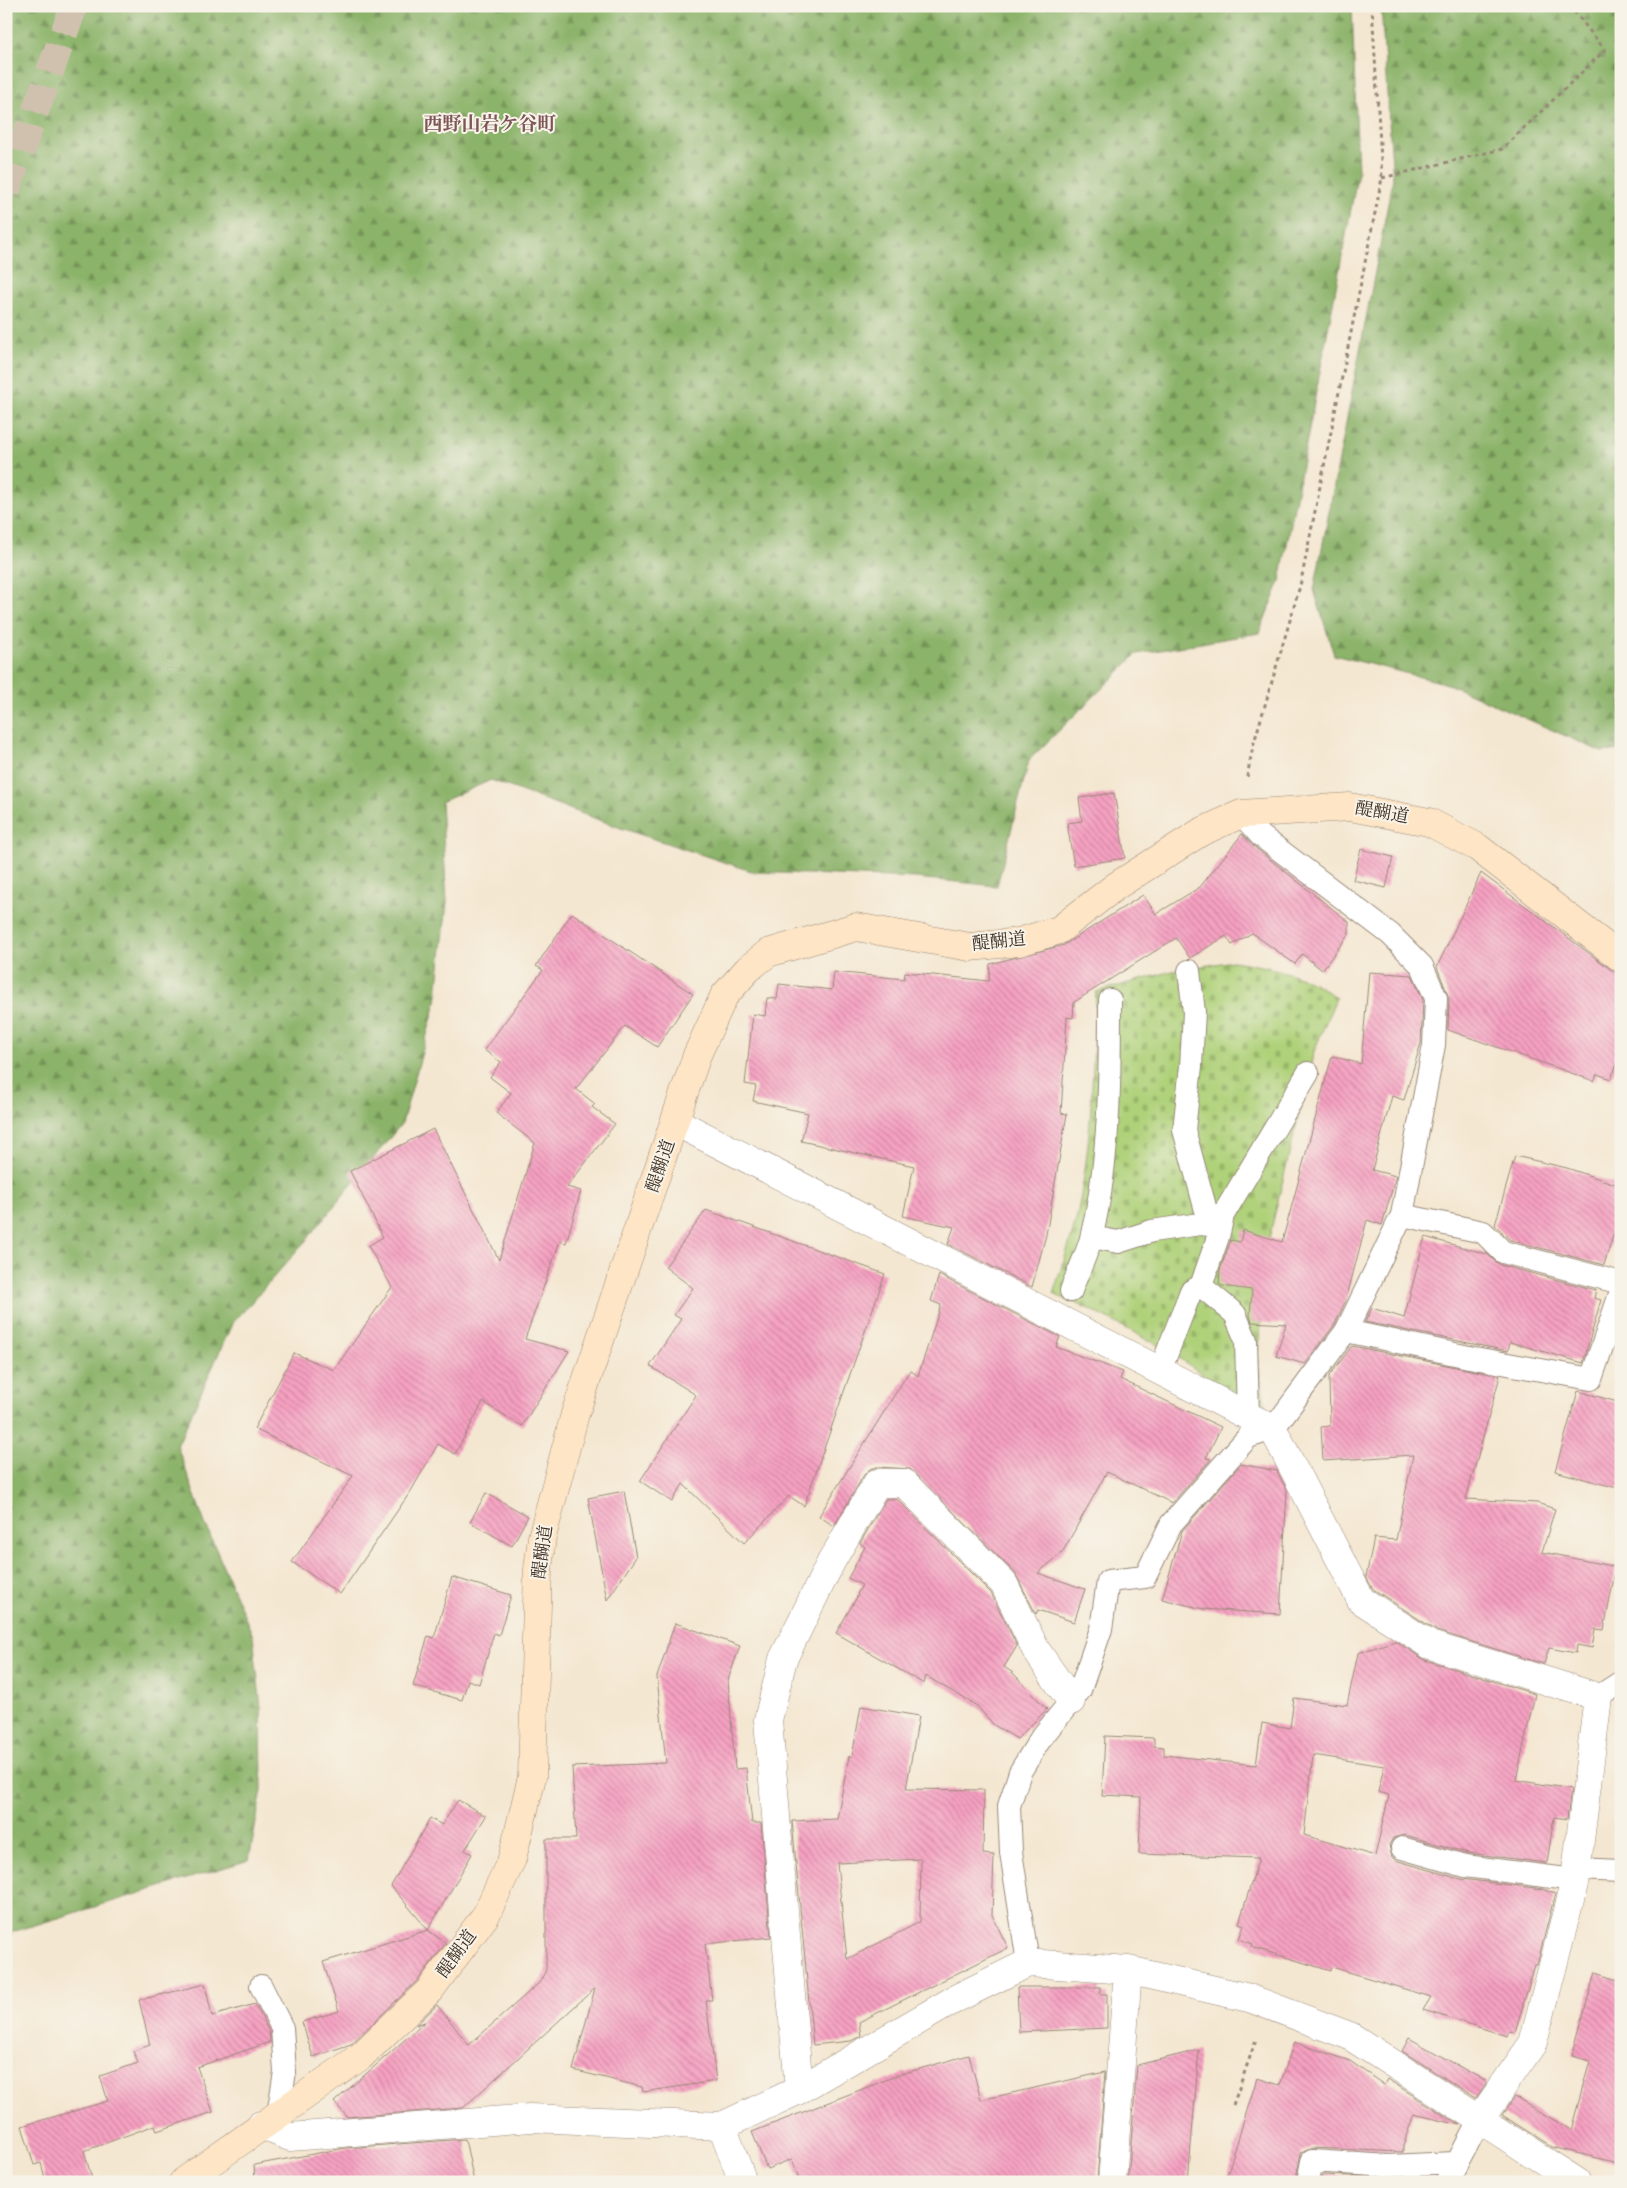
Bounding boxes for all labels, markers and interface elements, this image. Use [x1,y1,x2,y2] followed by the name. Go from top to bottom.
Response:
[423,113,557,136] district label: 西野山岩ケ谷町
[1354,797,1410,829] street label: 醍醐道
[971,928,1027,956] street label: 醍醐道
[642,1137,680,1195] street label: 醍醐道
[528,1524,558,1580] street label: 醍醐道
[432,1926,482,1982] street label: 醍醐道

